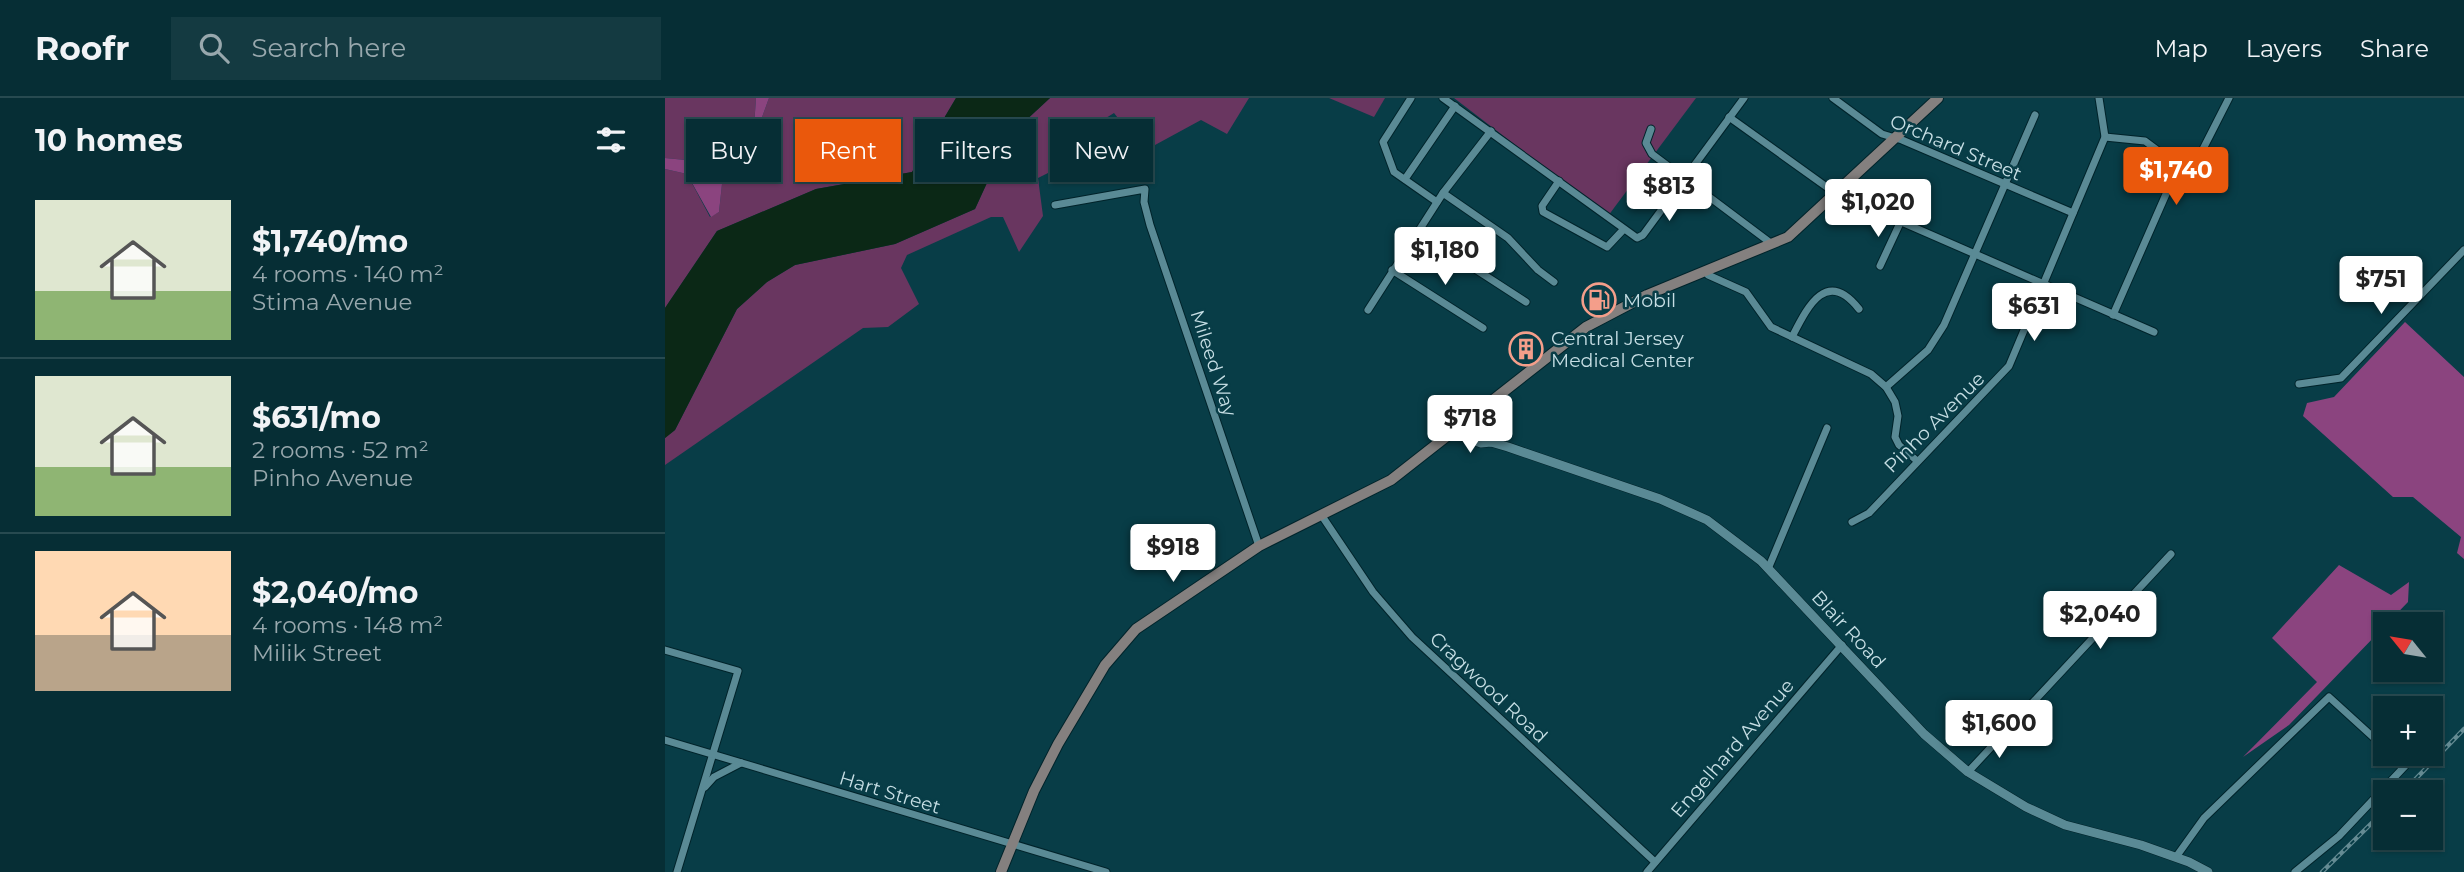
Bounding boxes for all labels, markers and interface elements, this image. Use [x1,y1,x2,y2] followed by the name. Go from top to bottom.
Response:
[171,17,661,80] search box
[35,28,129,68] text: Roofr
[195,29,233,67] icon: search
[251,32,406,64] text: Search here
[2154,34,2208,63] text: Map
[2246,34,2322,63] text: Layers
[2360,34,2429,63] text: Share
[1887,109,2025,186] street label: Orchard Street
[686,119,781,182] chip: Buy
[795,119,901,182] chip: Rent
[915,119,1036,182] chip: Filters
[1050,119,1153,182] chip: New
[592,121,630,159] icon: filters
[35,122,183,159] text: 10 homes
[2119,148,2233,207] pin: $1,740
[2139,156,2213,184] text: $1,740
[1628,164,1710,223] pin: $813
[1643,172,1695,200] text: $813
[1821,180,1935,239] pin: $1,020
[1841,188,1915,216] text: $1,020
[252,223,408,260] text: $1,740/mo
[91,228,175,312] icon: home
[1388,228,1502,287] pin: $1,180
[1411,236,1479,264] text: $1,180
[2340,256,2422,316] pin: $751
[252,260,444,288] text: 4 rooms · 140 m²
[2355,265,2407,293] text: $751
[1580,281,1618,319] fuel station icon: Mobil
[1993,284,2075,343] pin: $631
[252,288,412,316] text: Stima Avenue
[1623,289,1676,312] place label: Mobil
[2008,292,2060,320] text: $631
[1186,307,1242,420] street label: Mileed Way
[1551,327,1694,372] place label: Central Jersey Medical Center
[1507,330,1545,368] building icon: Central Jersey Medical Center
[1879,367,1990,478] street label: Pinho Avenue
[1429,396,1511,455] pin: $718
[252,399,381,436] text: $631/mo
[91,404,175,488] icon: home
[1443,404,1497,432] text: $718
[252,436,429,464] text: 2 rooms · 52 m²
[252,464,413,492] text: Pinho Avenue
[1132,524,1214,584] pin: $918
[1146,533,1200,561] text: $918
[252,574,419,611] text: $2,040/mo
[91,579,175,663] icon: home
[1807,586,1890,673] street label: Blair Road
[2043,592,2157,651] pin: $2,040
[2059,600,2141,628] text: $2,040
[252,611,443,639] text: 4 rooms · 148 m²
[2373,612,2443,682] north arrow
[2373,612,2443,850] map controls
[1425,627,1552,748] street label: Cragwood Road
[252,639,382,667] text: Milik Street
[1666,674,1799,822] street label: Engelhard Avenue
[2373,696,2443,766] button: +
[1942,700,2056,760] pin: $1,600
[1961,709,2037,737] text: $1,600
[836,766,944,819] street label: Hart Street
[2373,780,2443,850] button: −

